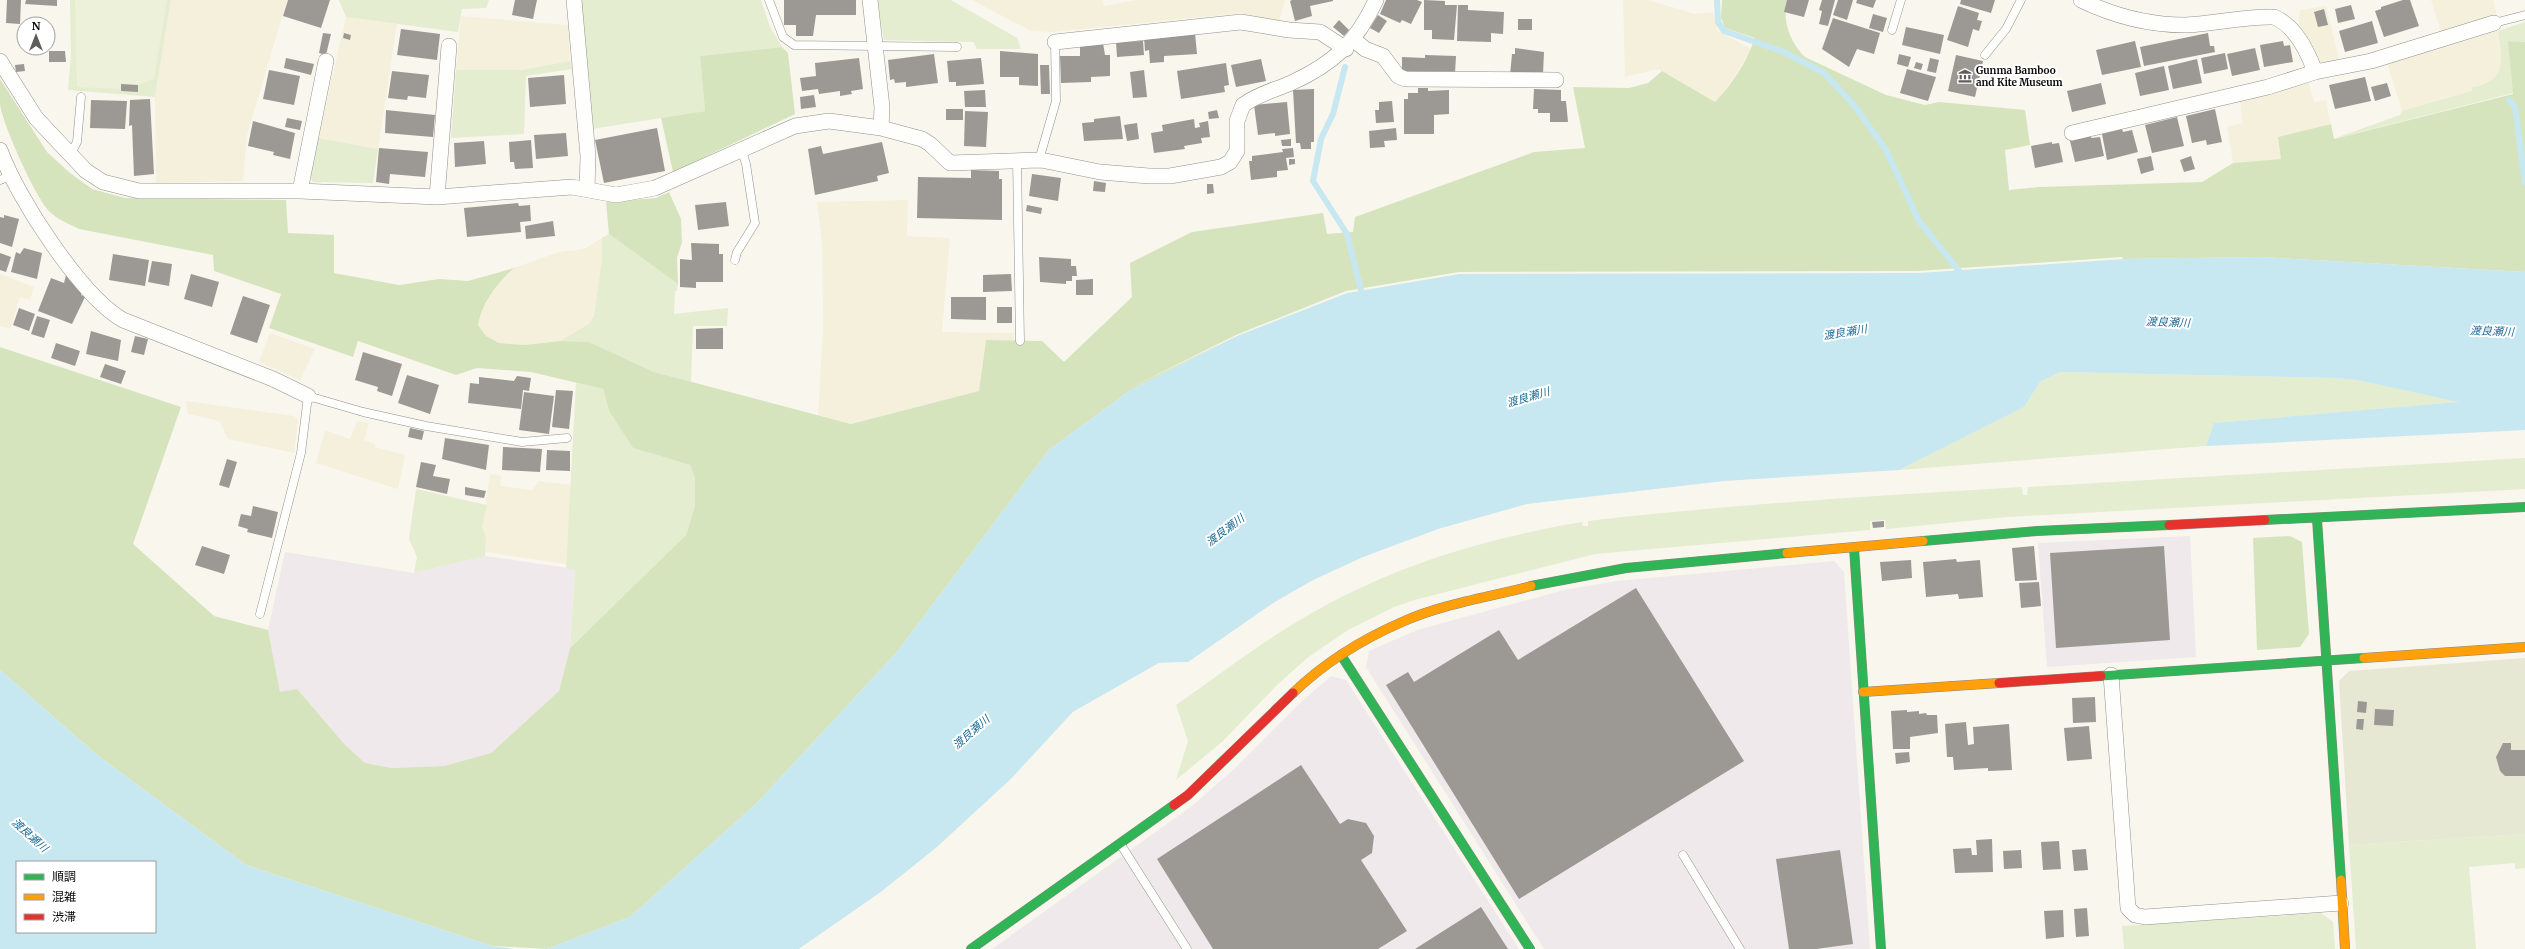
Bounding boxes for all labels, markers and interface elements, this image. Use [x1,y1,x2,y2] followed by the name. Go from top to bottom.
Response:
[16,16,56,56] north arrow
[32,19,41,33] text: N
[1976,64,2063,89] place label: Gunma Bamboo and Kite Museum
[1957,68,1973,84] museum icon: Gunma Bamboo and Kite Museum
[2146,314,2191,330] water label: 渡良瀬川
[1822,321,1869,342] water label: 渡良瀬川
[2470,323,2515,339] water label: 渡良瀬川
[1505,384,1552,410] water label: 渡良瀬川
[1203,511,1248,549] water label: 渡良瀬川
[950,712,993,752] water label: 渡良瀬川
[9,815,52,856] water label: 渡良瀬川
[16,861,156,933] legend
[52,869,76,884] text: 順調
[52,889,76,904] text: 混雑
[52,909,76,924] text: 渋滞

